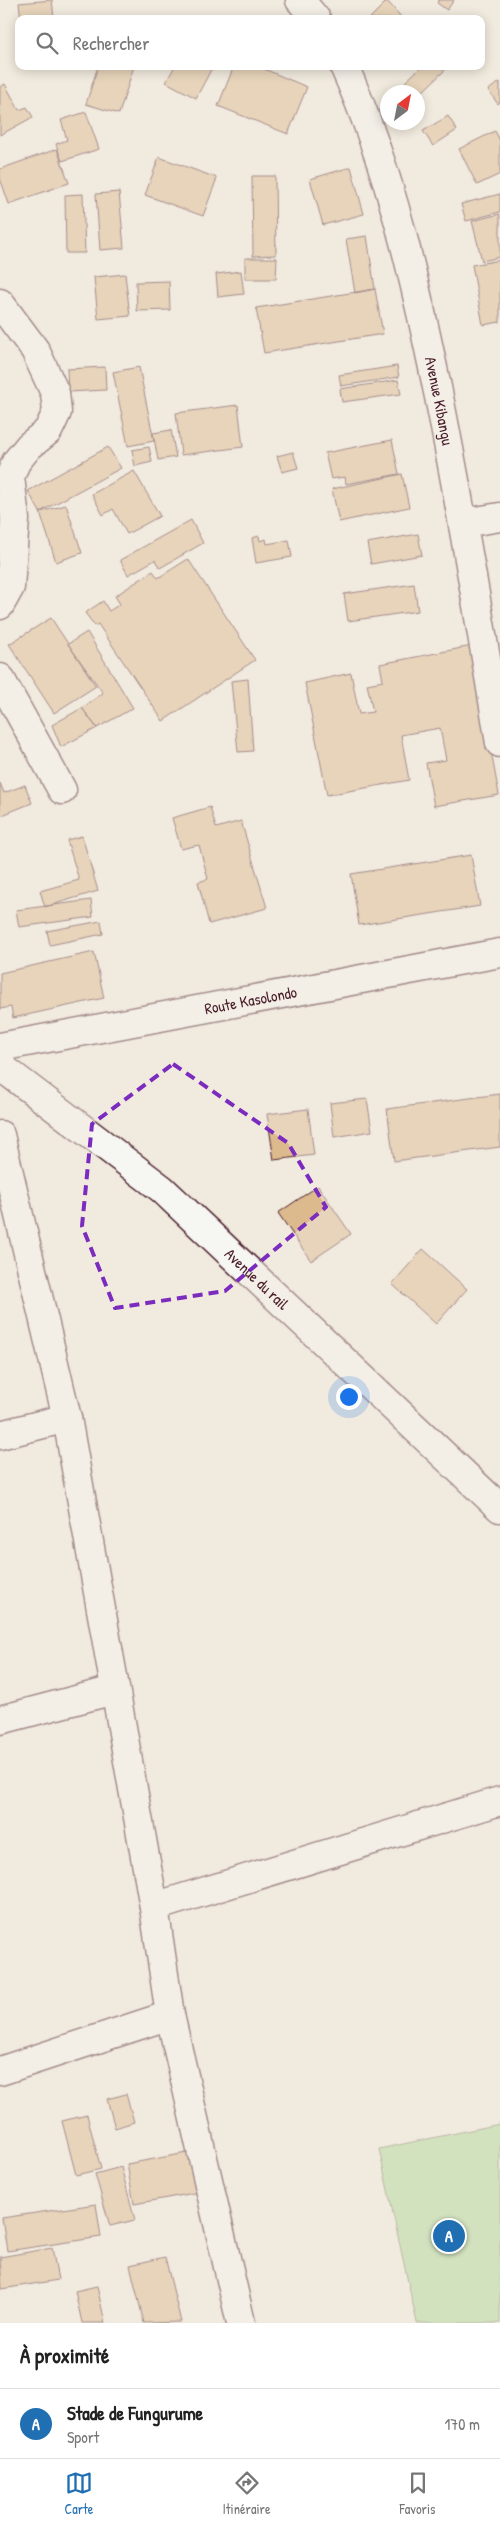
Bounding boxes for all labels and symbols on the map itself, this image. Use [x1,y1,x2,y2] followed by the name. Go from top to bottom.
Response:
[380,85,425,130] north arrow
[420,355,459,448] street label: Avenue Kibangu
[203,980,299,1019] street label: Route Kasolondo
[220,1243,294,1315] street label: Avenue du rail
[336,1384,362,1410] your location
[433,2217,465,2255] pin: A

